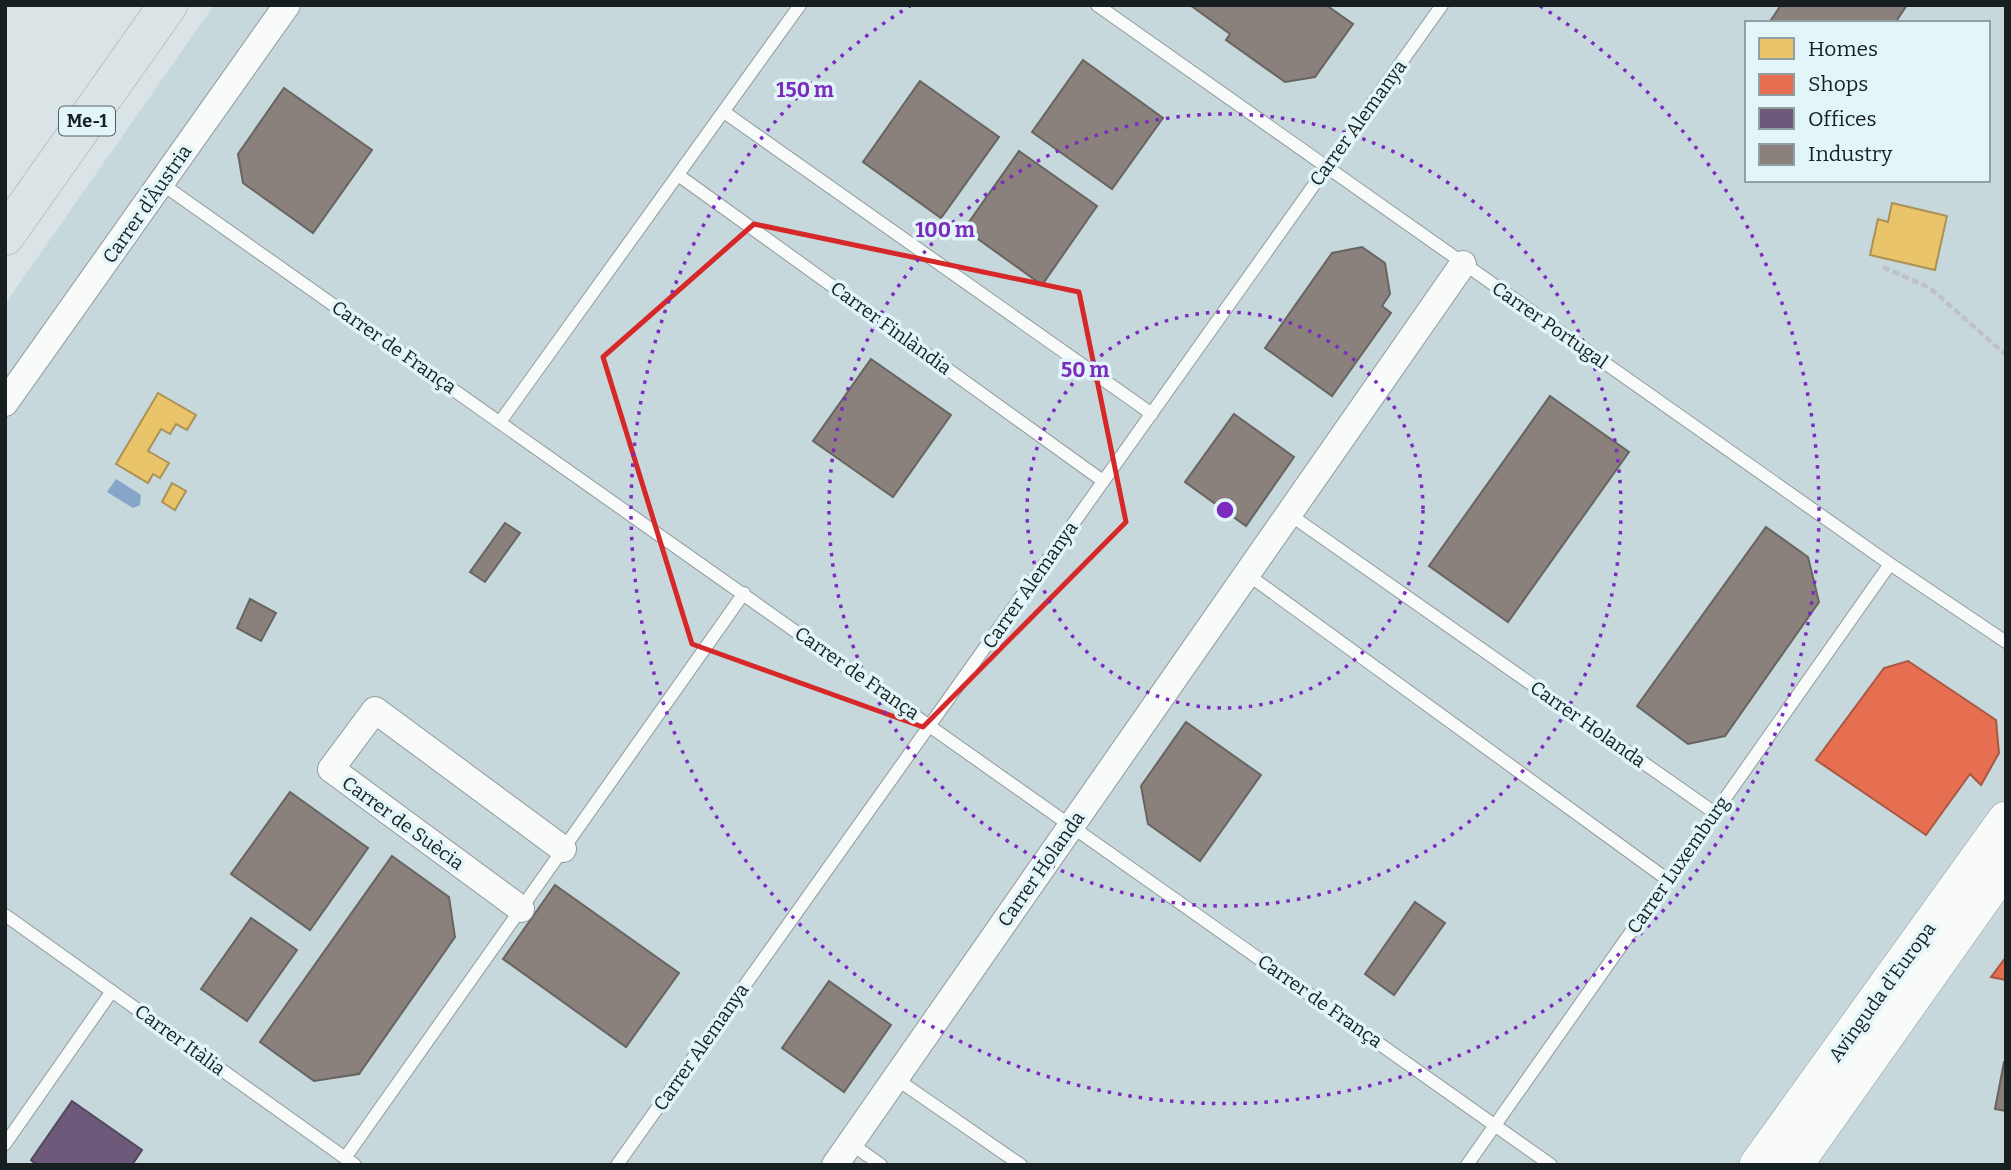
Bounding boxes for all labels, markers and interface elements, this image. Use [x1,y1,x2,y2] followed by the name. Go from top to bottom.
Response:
[1745,21,1990,182] legend
[1808,36,1878,62] text: Homes
[1305,55,1412,190] street label: Carrer Alemanya
[1808,71,1868,97] text: Shops
[776,77,834,103] text: 150 m
[59,106,115,136] road number: Me-1
[1808,106,1877,132] text: Offices
[98,140,197,268] street label: Carrer d'Àustria
[1808,141,1893,167] text: Industry
[915,217,975,243] text: 100 m
[826,276,956,380] street label: Carrer Finlàndia
[1488,277,1612,373] street label: Carrer Portugal
[327,295,461,399] street label: Carrer de França
[1061,357,1109,383] text: 50 m
[1213,498,1237,522] centre of rings
[978,516,1083,653] street label: Carrer Alemanya
[790,621,924,725] street label: Carrer de França
[1526,676,1651,773] street label: Carrer Holanda
[338,771,469,875] street label: Carrer de Suècia
[1622,792,1734,938] street label: Carrer Luxemburg
[993,806,1090,931] street label: Carrer Holanda
[1824,917,1941,1066] street label: Avinguda d'Europa
[1253,949,1387,1053] street label: Carrer de França
[649,978,754,1115] street label: Carrer Alemanya
[130,1000,230,1081] street label: Carrer Itàlia

